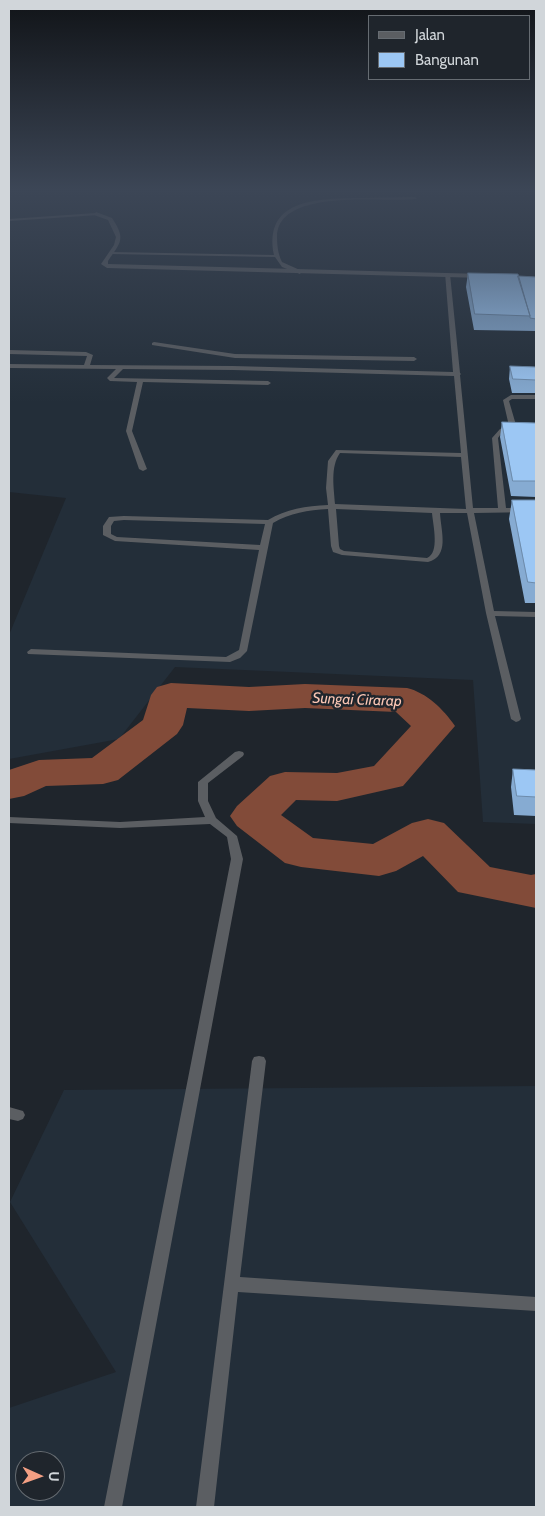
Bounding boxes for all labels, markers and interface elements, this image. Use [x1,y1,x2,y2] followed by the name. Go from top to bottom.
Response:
[368,15,530,80] legend
[415,26,445,44] text: Jalan
[415,51,479,69] text: Bangunan
[312,689,402,711] water label: Sungai Cirarap
[15,1451,65,1501] north arrow
[45,1471,63,1482] text: U

